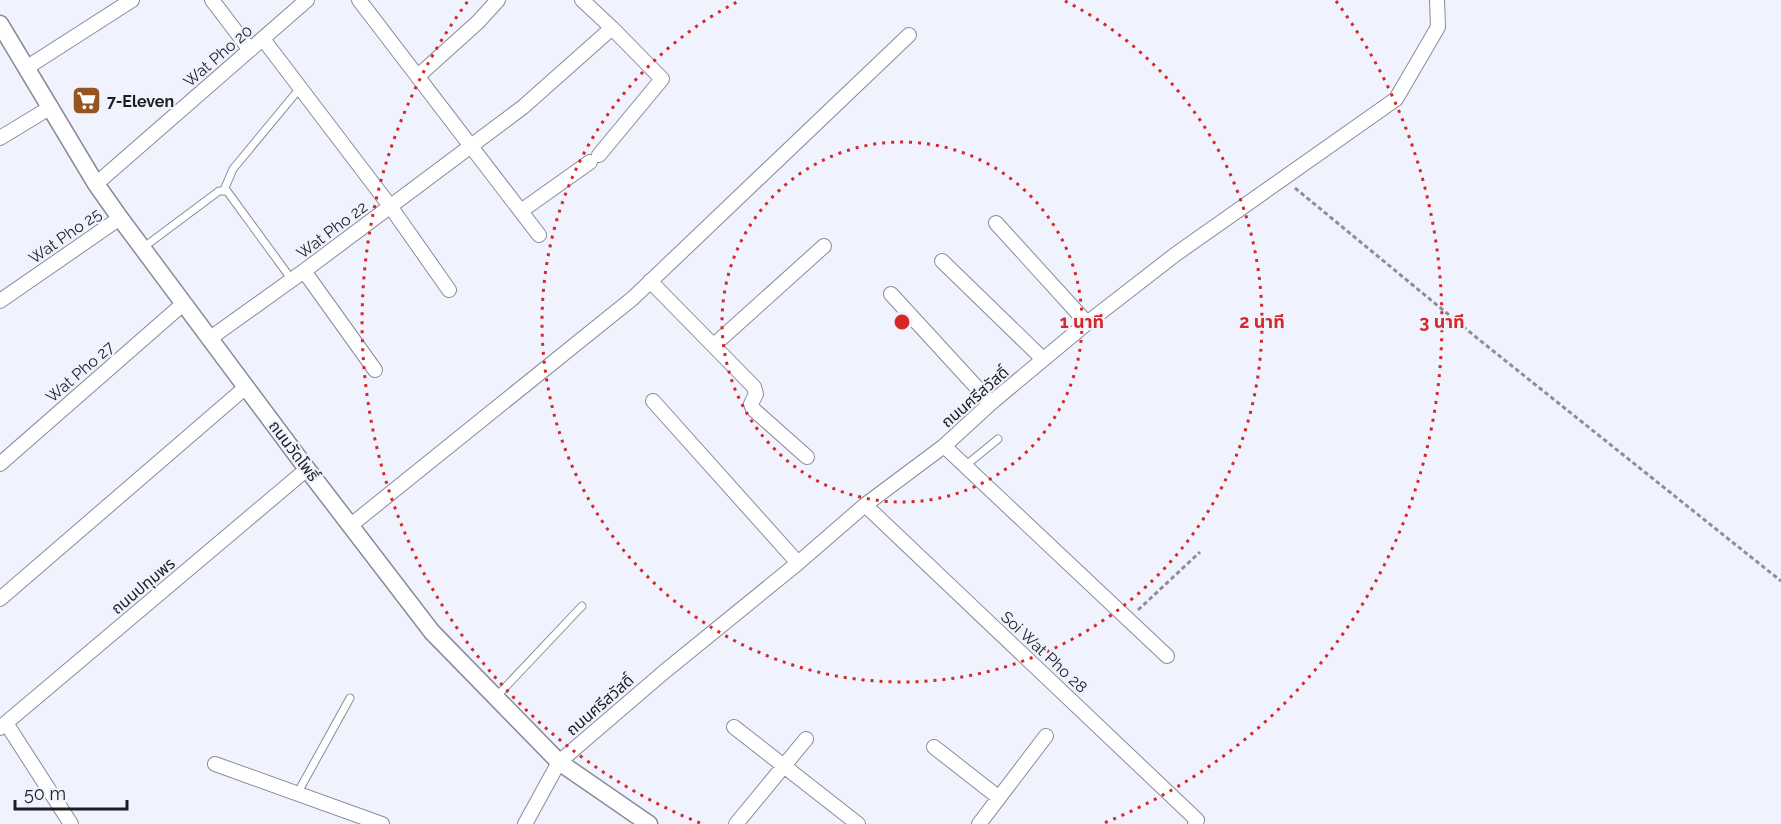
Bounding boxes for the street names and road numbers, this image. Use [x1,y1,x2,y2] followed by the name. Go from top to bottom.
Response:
[180,21,256,91] street label: Wat Pho 20
[293,197,371,263] street label: Wat Pho 22
[25,204,105,268] street label: Wat Pho 25
[42,337,118,407] street label: Wat Pho 27
[937,363,1013,431] street label: ถนนศรีสวัสดิ์
[265,417,323,485] street label: ถนนวัดโพธิ์
[107,554,179,618] street label: ถนนปทุมพร
[997,607,1091,697] street label: Soi Wat Pho 28
[562,671,638,739] street label: ถนนศรีสวัสดิ์

